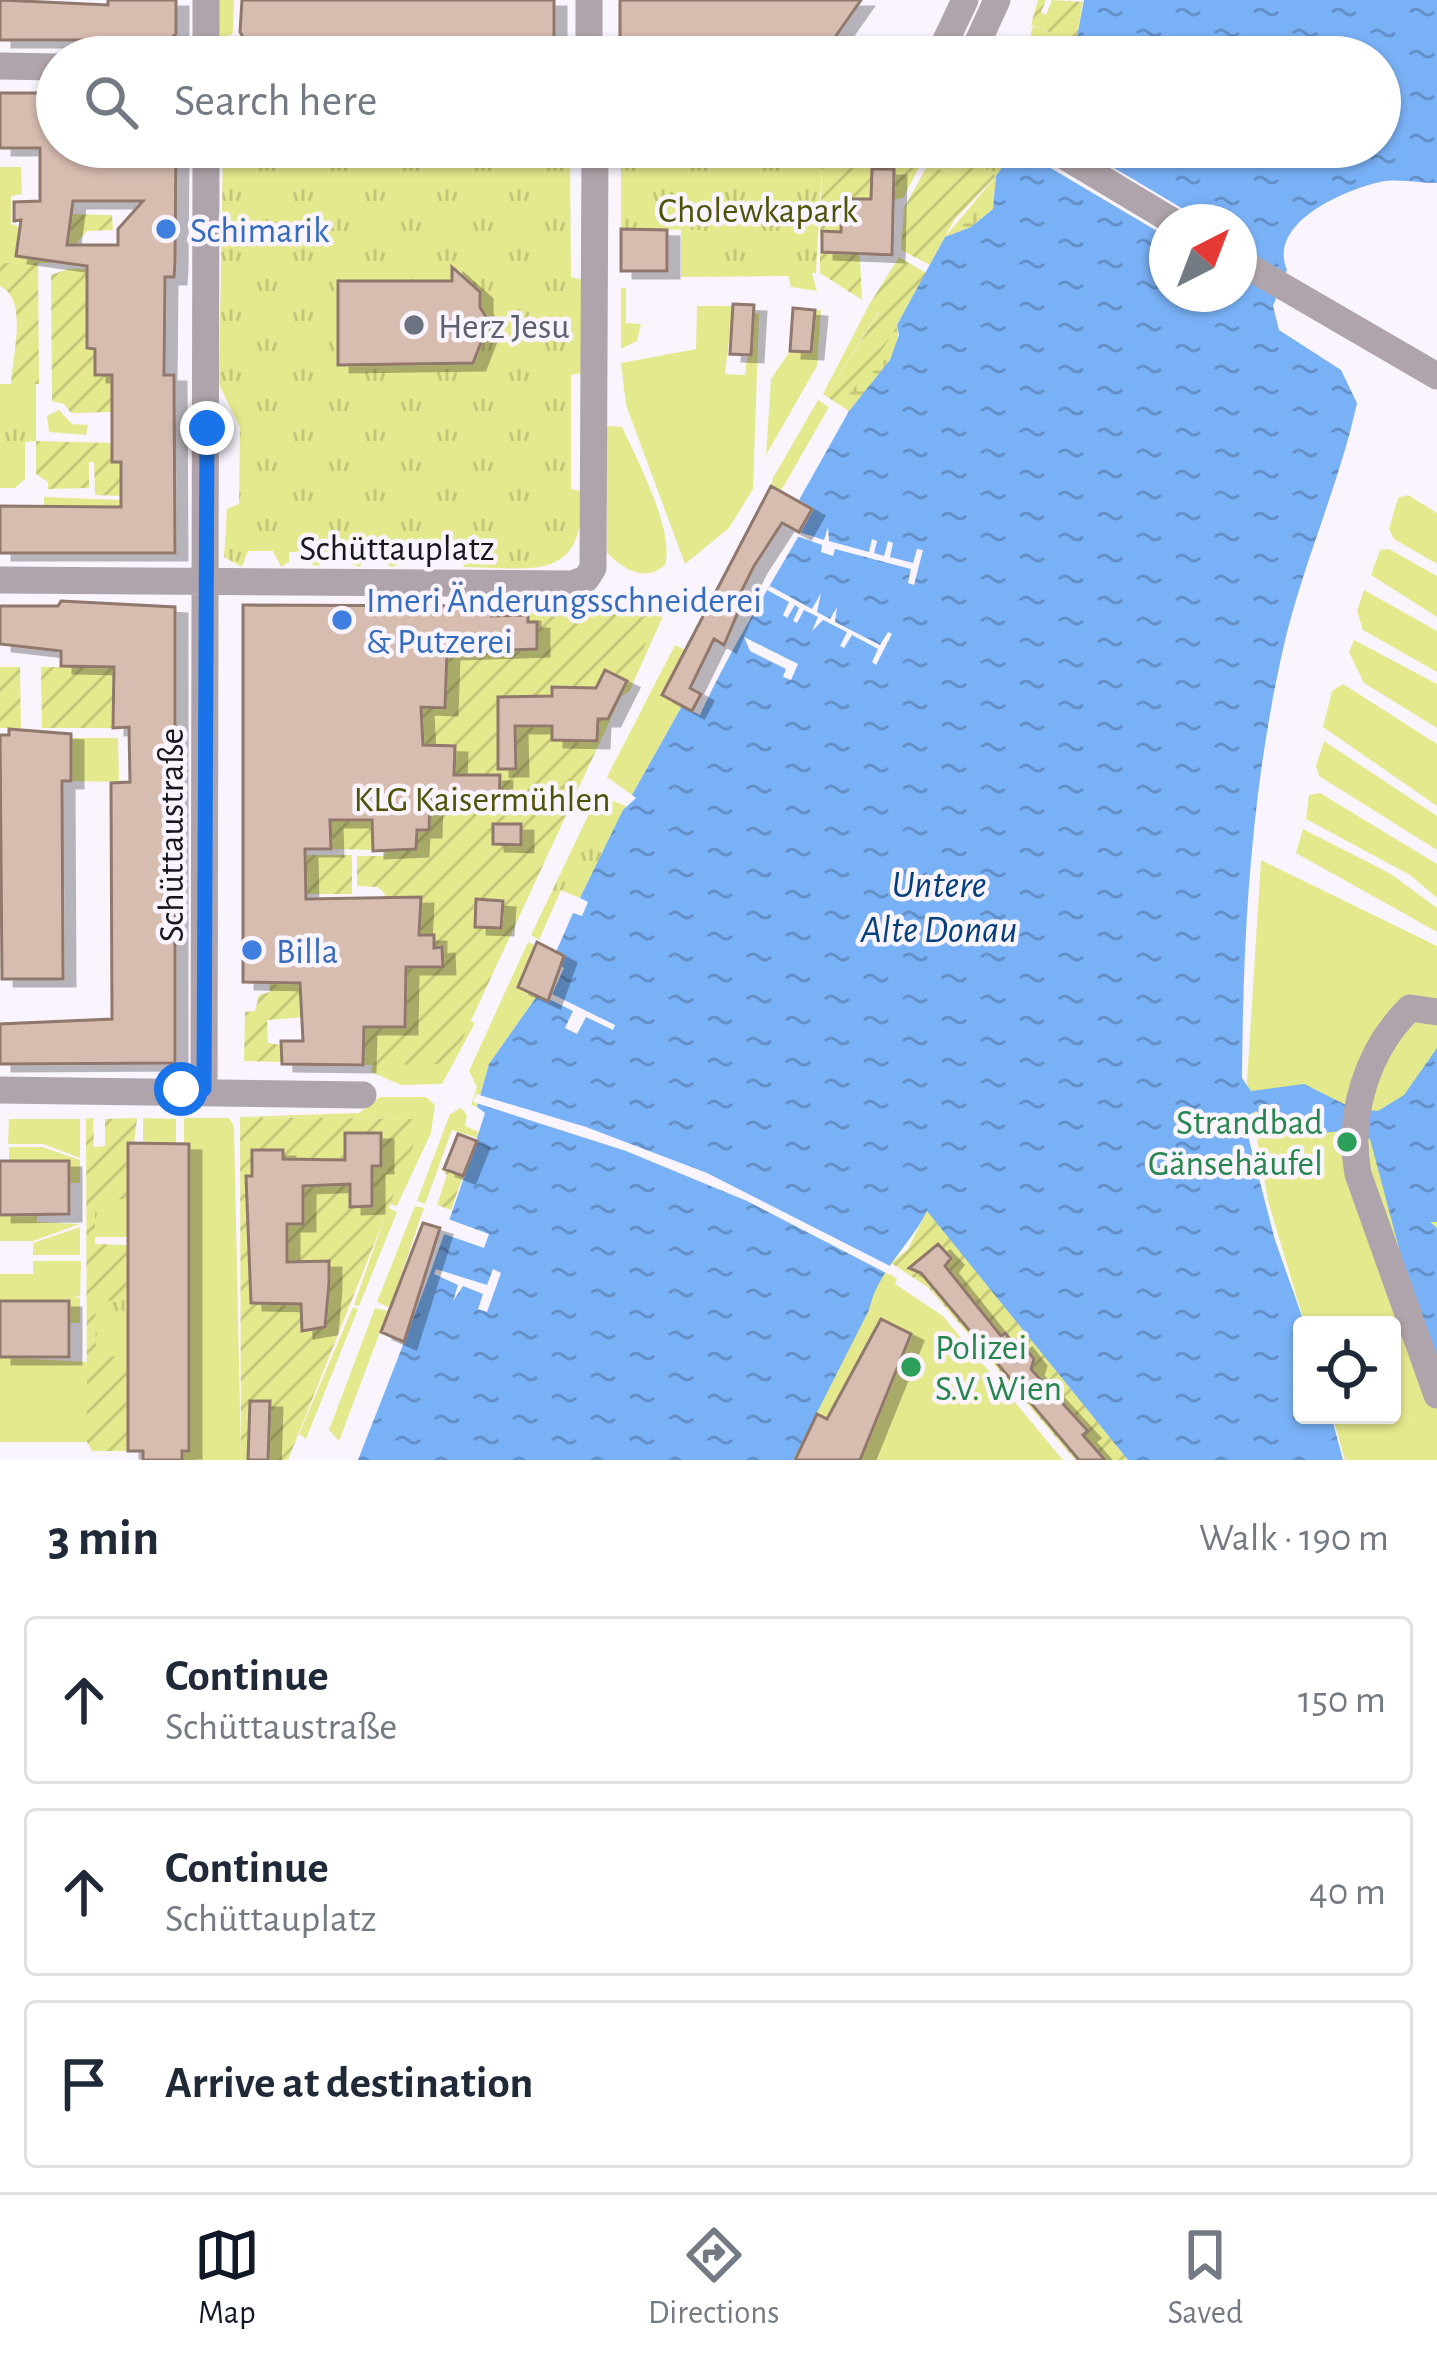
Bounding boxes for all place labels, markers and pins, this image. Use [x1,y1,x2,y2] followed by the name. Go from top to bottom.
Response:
[190,213,330,249] place label: Schimarik
[153,216,179,242] marker: Schimarik
[438,309,570,345] place label: Herz Jesu
[401,312,427,338] marker: Herz Jesu
[366,581,762,660] place label: Imeri Änderungsschneiderei & Putzerei
[329,607,355,633] marker: Imeri Änderungsschneiderei & Putzerei
[276,934,338,970] place label: Billa
[239,937,265,963] marker: Billa
[1148,1105,1323,1182] place label: Strandbad Gänsehäufel
[1334,1129,1360,1155] marker: Strandbad Gänsehäufel
[935,1330,1062,1407] place label: Polizei S.V. Wien
[898,1354,924,1380] marker: Polizei S.V. Wien

